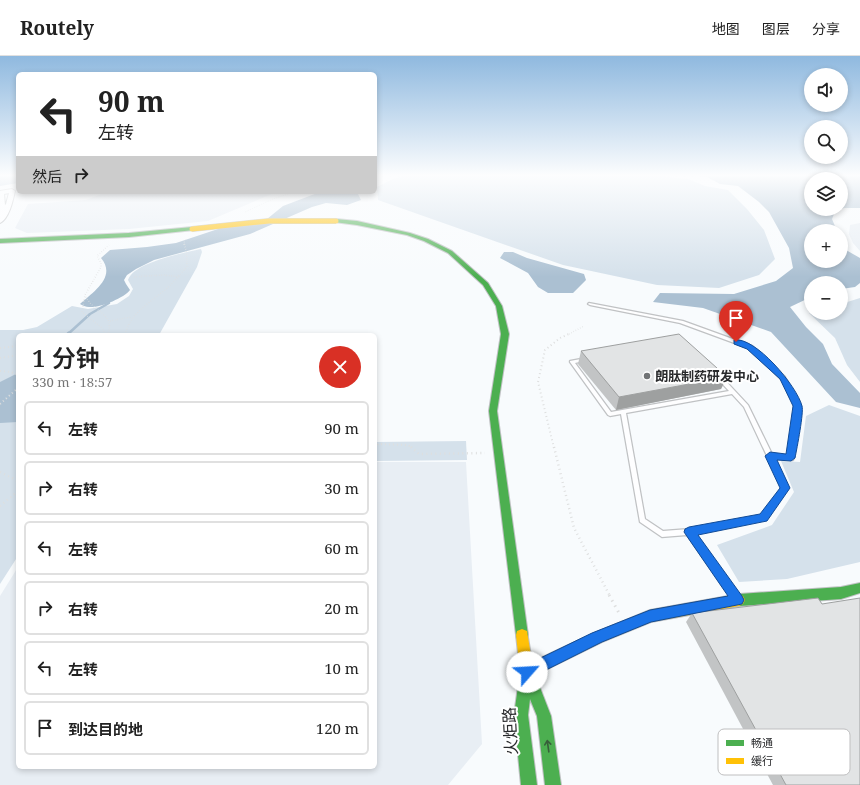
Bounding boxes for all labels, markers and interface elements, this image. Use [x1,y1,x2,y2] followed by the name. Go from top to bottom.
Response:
[20,15,94,41] text: Routely
[712,19,740,38] text: 地图
[762,19,790,38] text: 图层
[812,19,840,38] text: 分享
[804,68,848,320] map controls
[804,68,848,112] button: sound
[98,82,165,120] text: 90 m
[32,88,84,140] icon: left
[98,120,134,144] text: 左转
[804,120,848,164] button: search
[70,164,92,186] icon: right
[32,166,62,186] text: 然后
[804,172,848,216] button: layers
[804,224,848,268] button: +
[804,276,848,320] button: −
[719,301,753,342] pin
[725,307,747,329] icon: arrive
[32,341,100,374] text: 1 分钟
[319,346,361,388] button: close
[655,367,759,385] place label: 朗肽制药研发中心
[642,371,652,381] marker: 朗肽制药研发中心
[32,373,112,391] text: 330 m · 18:57
[34,417,56,439] icon: left
[324,418,359,438] text: 90 m
[68,419,98,439] text: 左转
[34,477,56,499] icon: right
[324,478,359,498] text: 30 m
[68,479,98,499] text: 右转
[34,537,56,559] icon: left
[324,538,359,558] text: 60 m
[68,539,98,559] text: 左转
[34,597,56,619] icon: right
[324,598,359,618] text: 20 m
[68,599,98,619] text: 右转
[506,651,548,693] position arrow
[34,657,56,679] icon: left
[324,658,359,678] text: 10 m
[68,659,98,679] text: 左转
[498,706,522,756] street label: 火炬路
[34,717,56,739] icon: arrive
[316,718,359,738] text: 120 m
[68,719,143,739] text: 到达目的地
[718,729,850,775] legend
[751,735,773,750] text: 畅通
[544,740,552,753] one-way arrow
[751,753,773,768] text: 缓行

